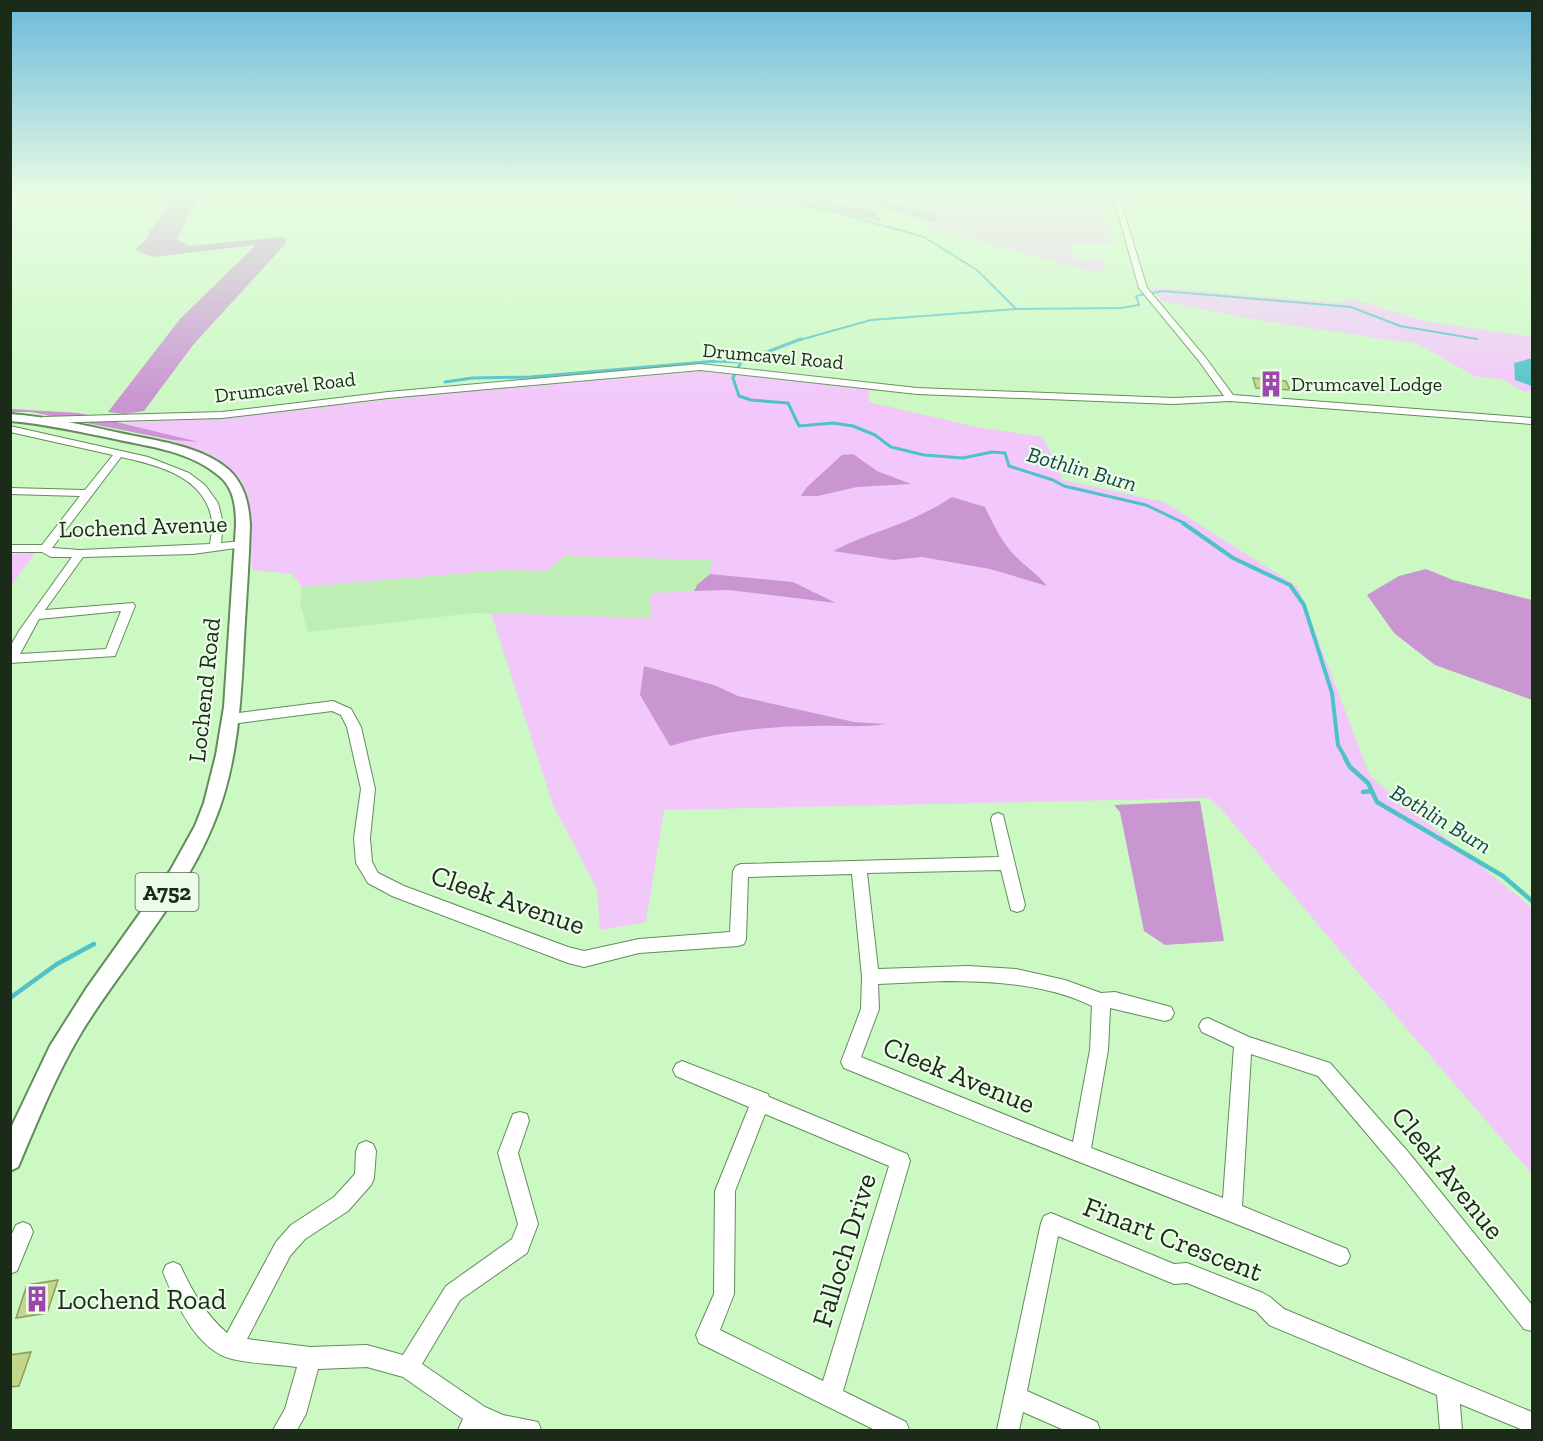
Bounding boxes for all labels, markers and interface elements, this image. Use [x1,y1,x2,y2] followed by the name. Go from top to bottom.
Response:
[701,338,845,374] street label: Drumcavel Road
[213,366,357,408] street label: Drumcavel Road
[1256,369,1286,399] building icon: Drumcavel Lodge
[1291,372,1442,396] place label: Drumcavel Lodge
[1024,441,1140,497] water label: Bothlin Burn
[58,509,228,543] street label: Lochend Avenue
[182,616,226,764] street label: Lochend Road
[1386,778,1496,860] water label: Bothlin Burn
[427,858,589,942] street label: Cleek Avenue
[136,873,198,911] road number: A752
[878,1030,1040,1120] street label: Cleek Avenue
[1385,1100,1511,1246] street label: Cleek Avenue
[805,1169,883,1331] street label: Falloch Drive
[1079,1190,1268,1289] street label: Finart Crescent
[57,1283,226,1316] place label: Lochend Road
[22,1284,52,1314] building icon: Lochend Road

